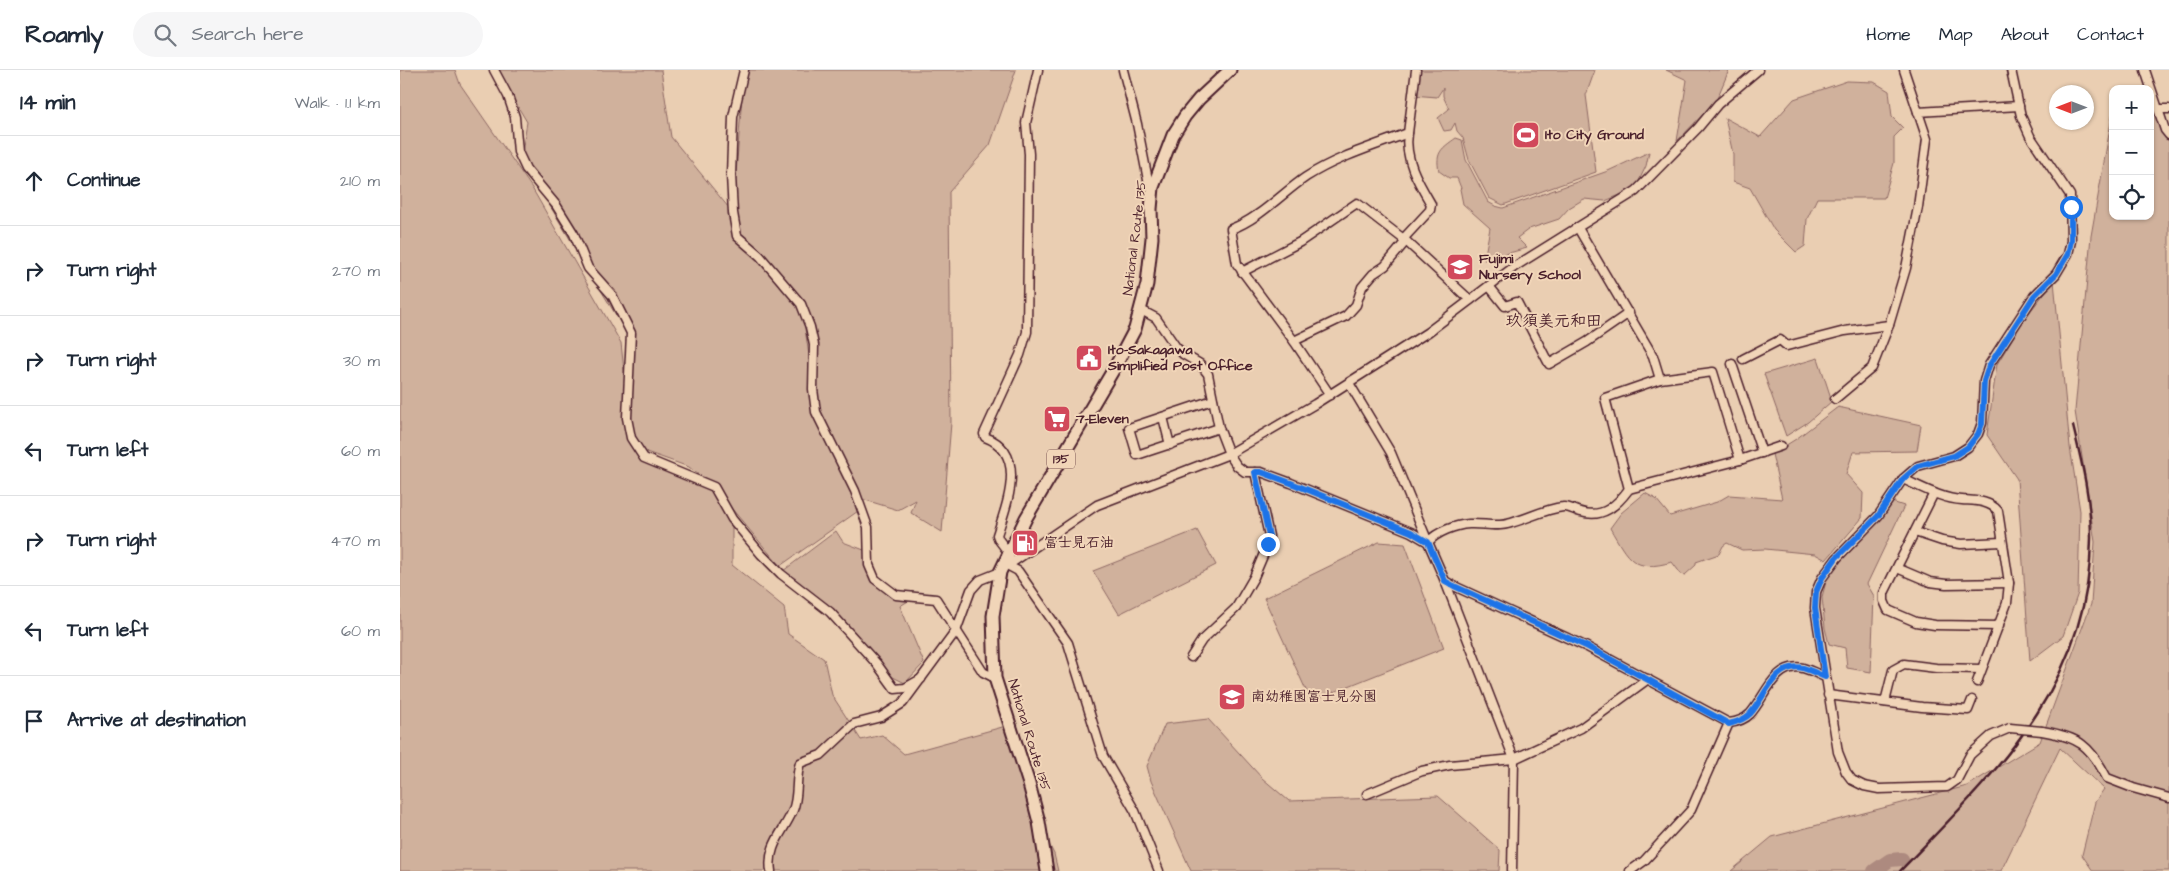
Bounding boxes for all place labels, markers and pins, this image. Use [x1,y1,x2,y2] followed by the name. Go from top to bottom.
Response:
[1511,120,1541,150] sports icon: Ito City Ground
[1545,125,1645,145] place label: Ito City Ground
[1479,249,1582,285] place label: Fujimi Nursery School
[1445,252,1475,282] school or university icon: Fujimi Nursery School
[1107,340,1253,376] place label: Ito-Sakagawa Simplified Post Office
[1074,343,1104,373] public building icon: Ito-Sakagawa Simplified Post Office
[1042,404,1072,434] supermarket icon: 7-Eleven
[1075,409,1129,429] place label: 7-Eleven
[1010,528,1040,558] fuel station icon: 富士見石油
[1044,533,1114,553] place label: 富士見石油
[1217,682,1247,712] school or university icon: 南幼稚園富士見分園
[1251,687,1377,707] place label: 南幼稚園富士見分園

